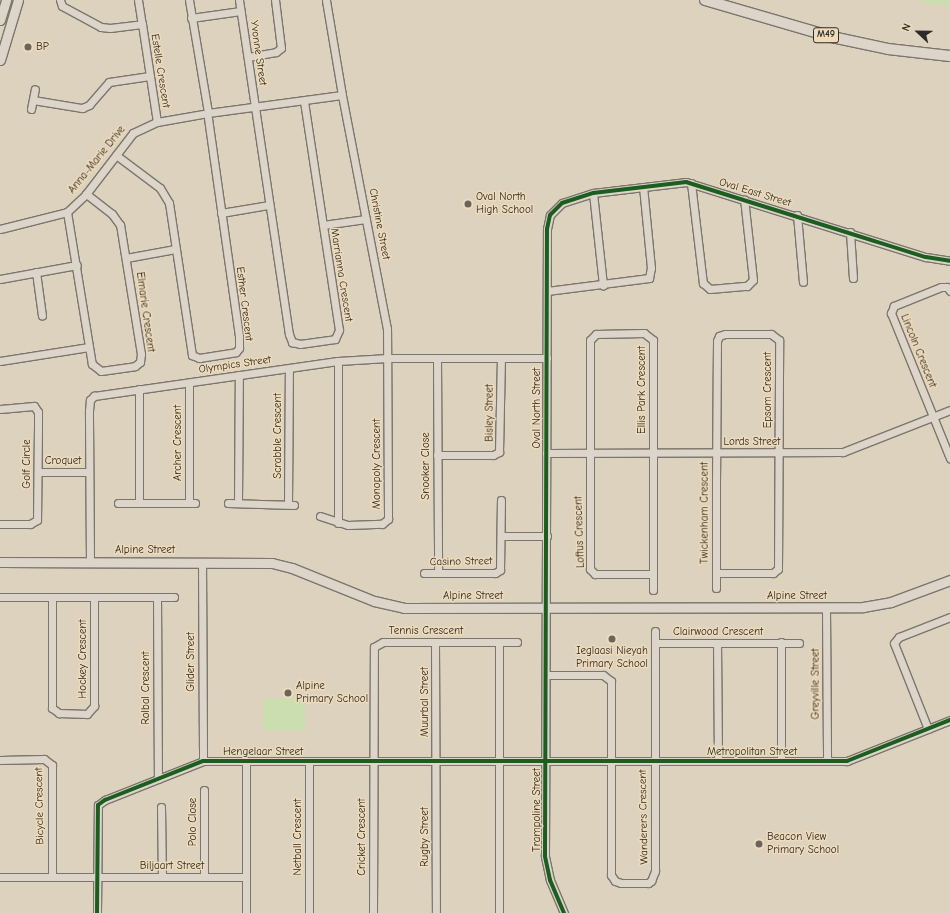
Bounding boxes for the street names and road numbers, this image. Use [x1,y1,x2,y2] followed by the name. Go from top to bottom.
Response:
[247,20,269,86] street label: Yvonne Street
[813,27,839,43] road number: M49
[148,33,172,109] street label: Estelle Crescent
[66,123,128,197] street label: Anna-Marie Drive
[717,176,793,210] street label: Oval East Street
[366,187,392,261] street label: Christine Street
[327,227,355,323] street label: Marrianna Crescent
[233,266,255,342] street label: Esther Crescent
[133,271,157,353] street label: Elmarie Crescent
[897,312,939,390] street label: Lincoln Crescent
[635,346,649,434] street label: Ellis Park Crescent
[761,352,775,428] street label: Epsom Crescent
[198,353,272,377] street label: Olympics Street
[530,368,544,448] street label: Oval North Street
[483,384,497,442] street label: Bisley Street
[271,393,285,479] street label: Scrabble Crescent
[171,405,185,481] street label: Archer Crescent
[370,419,384,509] street label: Monopoly Crescent
[419,432,433,500] street label: Snooker Close
[724,435,780,449] street label: Lords Street
[20,439,34,489] street label: Golf Circle
[45,454,81,468] street label: Croquet
[698,462,712,564] street label: Twickenham Crescent
[572,496,588,568] street label: Loftus Crescent
[115,543,175,557] street label: Alpine Street
[430,555,492,569] street label: Casino Street
[443,589,503,603] street label: Alpine Street
[767,589,827,603] street label: Alpine Street
[76,619,90,699] street label: Hockey Crescent
[389,624,463,638] street label: Tennis Crescent
[673,625,763,639] street label: Clairwood Crescent
[184,632,198,692] street label: Glider Street
[809,648,823,720] street label: Greyville Street
[139,651,153,725] street label: Rolbal Crescent
[418,667,432,737] street label: Muurbal Street
[223,745,303,759] street label: Hengelaar Street
[707,745,797,759] street label: Metropolitan Street
[33,767,47,845] street label: Bicycle Crescent
[530,768,544,852] street label: Trampoline Street
[637,769,651,865] street label: Wanderers Crescent
[186,798,200,846] street label: Polo Close
[355,798,369,876] street label: Cricket Crescent
[291,799,305,875] street label: Netball Crescent
[418,807,432,867] street label: Rugby Street
[140,859,204,873] street label: Biljaart Street

